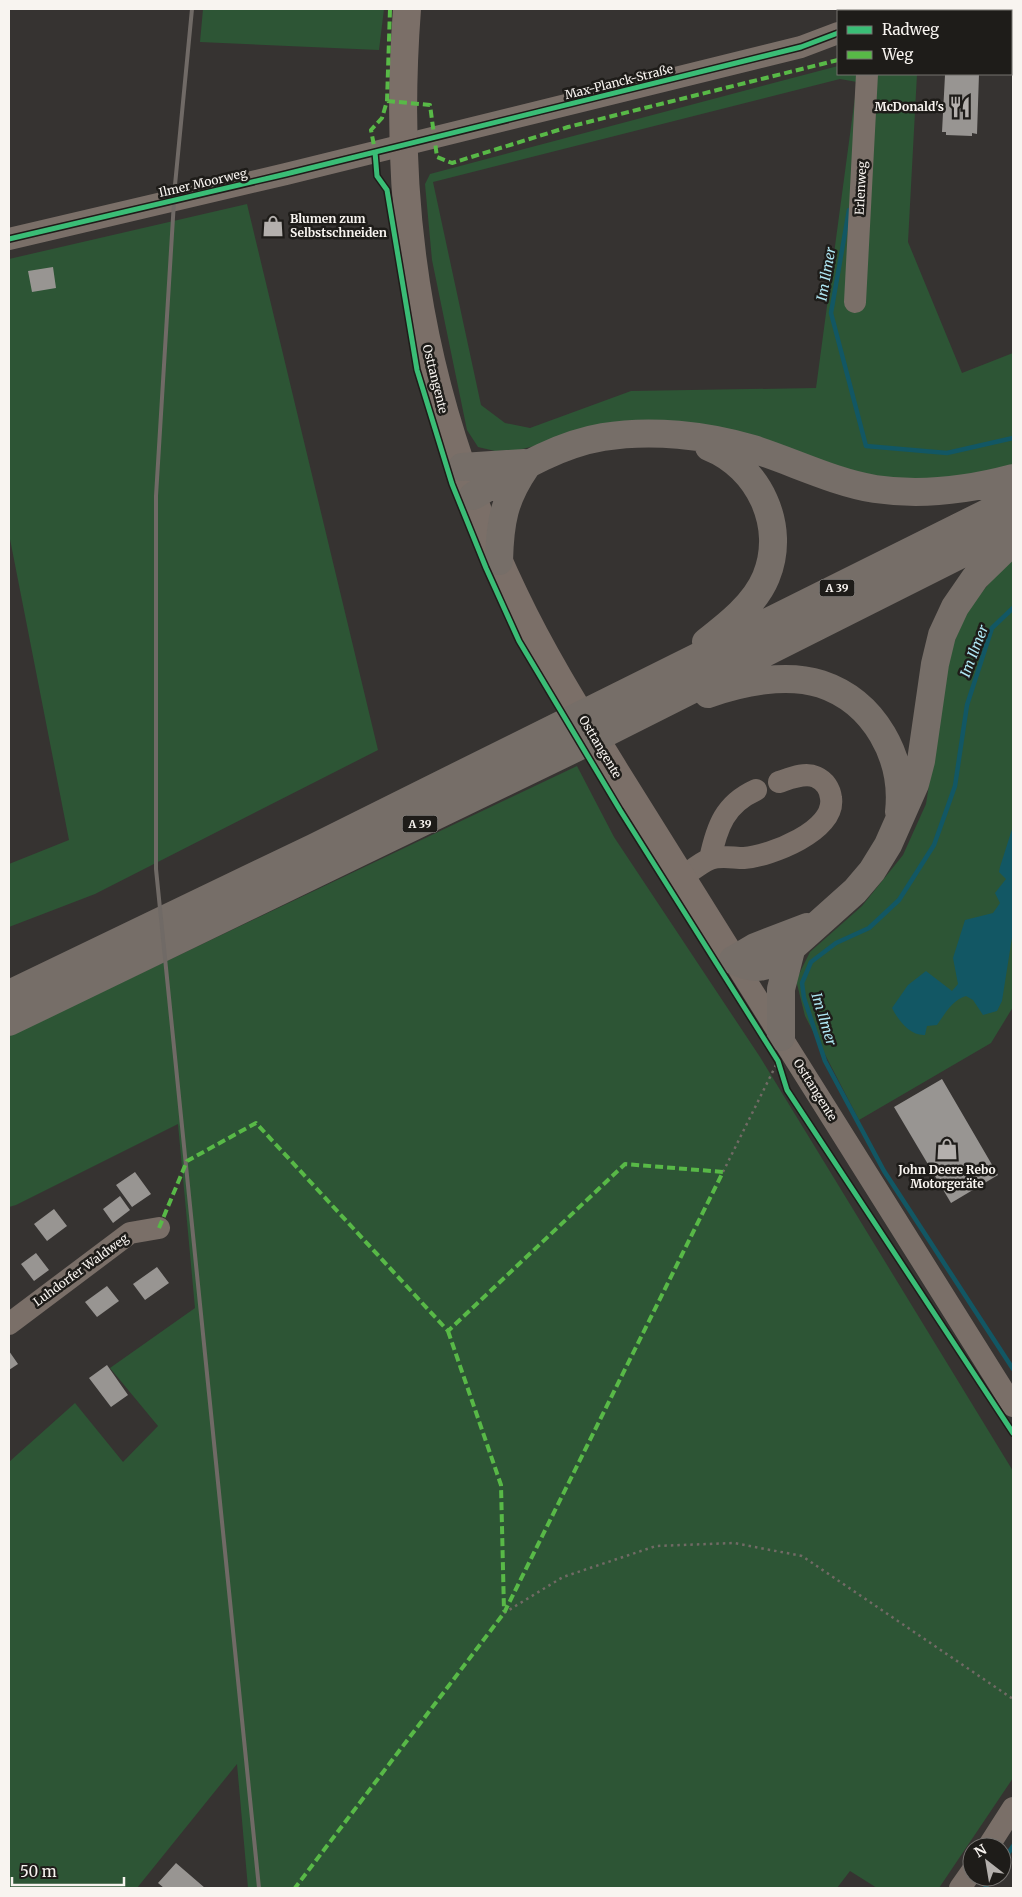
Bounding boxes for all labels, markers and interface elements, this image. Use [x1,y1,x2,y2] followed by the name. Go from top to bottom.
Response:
[837,10,1012,75] legend
[882,20,939,39] text: Radweg
[881,45,913,64] text: Weg
[563,61,675,102] street label: Max-Planck-Straße
[947,94,973,120] restaurant icon: McDonald's
[875,99,944,114] place label: McDonald's
[852,160,869,215] street label: Erlenweg
[157,165,249,200] street label: Ilmer Moorweg
[290,211,387,240] place label: Blumen zum Selbstschneiden
[260,213,286,239] shop icon: Blumen zum Selbstschneiden
[812,245,840,302] water label: Im Ilmer
[420,343,451,415] street label: Osttangente
[820,580,854,596] road number: A 39
[956,622,992,680] water label: Im Ilmer
[576,713,625,781] street label: Osttangente
[402,816,438,832] road number: A 39
[807,990,841,1048] water label: Im Ilmer
[790,1056,840,1124] street label: Osttangente
[934,1136,960,1162] shop icon: John Deere Rebo Motorgeräte
[897,1162,996,1191] place label: John Deere Rebo Motorgeräte
[30,1230,132,1309] street label: Luhdorfer Waldweg
[962,1837,1012,1887] north arrow
[971,1840,990,1861] text: N
[12,1854,125,1886] scale bar
[20,1862,57,1881] text: 50 m

